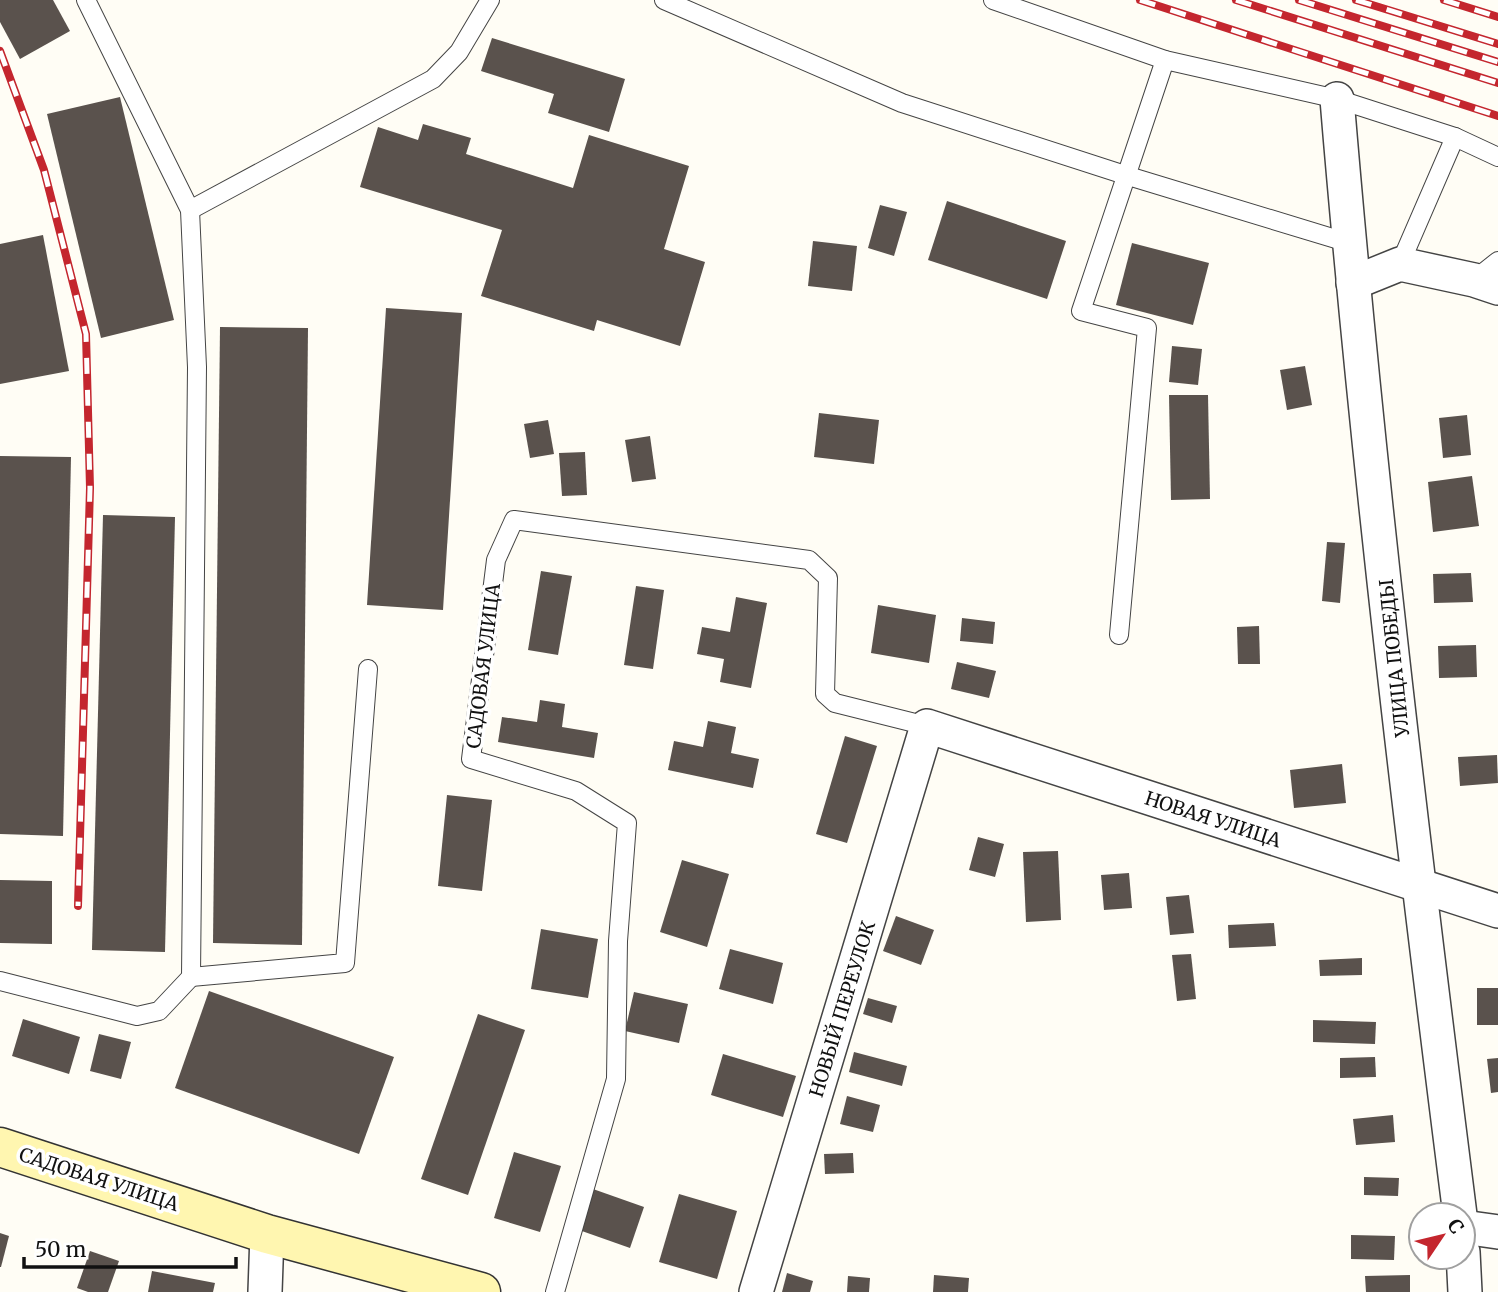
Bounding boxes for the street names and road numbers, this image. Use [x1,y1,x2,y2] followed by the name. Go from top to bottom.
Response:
[1374,578,1414,739] street label: УЛИЦА ПОБЕДЫ
[461,581,505,750] street label: САДОВАЯ УЛИЦА
[1142,786,1285,853] street label: НОВАЯ УЛИЦА
[804,918,880,1100] street label: НОВЫЙ ПЕРЕУЛОК
[16,1142,182,1216] street label: САДОВАЯ УЛИЦА

